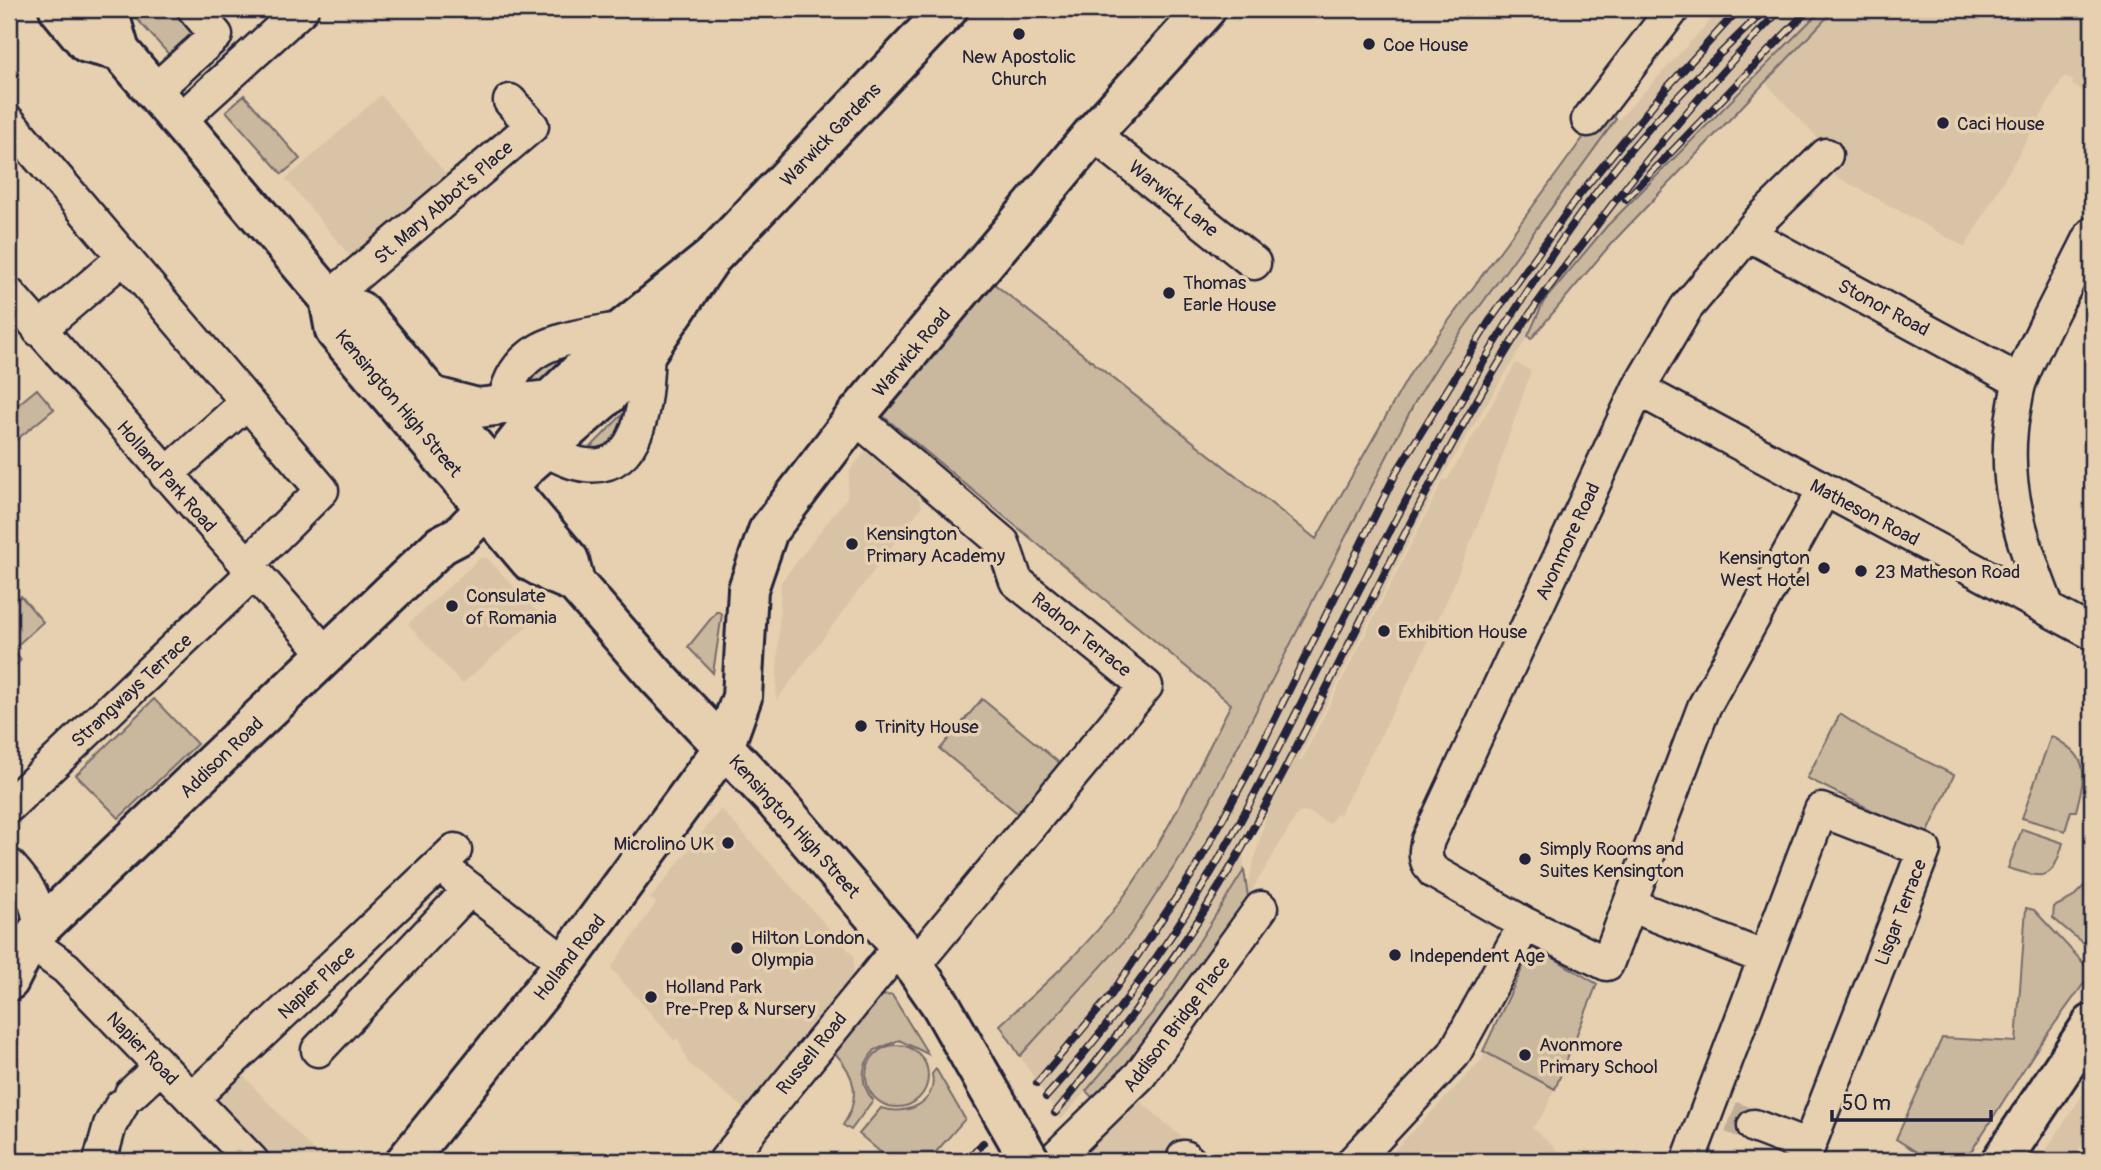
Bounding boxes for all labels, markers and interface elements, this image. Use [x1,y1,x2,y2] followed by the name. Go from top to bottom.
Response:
[1011,26,1027,42] marker: New Apostolic Church
[1383,33,1469,57] place label: Coe House
[1361,36,1377,52] marker: Coe House
[962,45,1077,91] place label: New Apostolic Church
[775,77,887,192] street label: Warwick Gardens
[1957,112,2045,136] place label: Caci House
[1935,115,1951,131] marker: Caci House
[369,135,519,270] street label: St. Mary Abbot's Place
[1124,155,1224,243] street label: Warwick Lane
[1183,271,1277,317] place label: Thomas Earle House
[1834,274,1933,342] street label: Stonor Road
[1161,285,1177,301] marker: Thomas Earle House
[868,303,956,402] street label: Warwick Road
[330,325,467,483] street label: Kensington High Street
[111,416,221,538] street label: Holland Park Road
[1806,474,1923,552] street label: Matheson Road
[1530,479,1606,604] street label: Avonmore Road
[866,522,1005,568] place label: Kensington Primary Academy
[844,536,860,552] marker: Kensington Primary Academy
[1719,546,1810,592] place label: Kensington West Hotel
[1816,560,1832,576] marker: Kensington West Hotel
[1875,560,2020,584] place label: 23 Matheson Road
[1853,563,1869,579] marker: 23 Matheson Road
[466,584,557,630] place label: Consulate of Romania
[1027,587,1137,683] street label: Radnor Terrace
[444,598,460,614] marker: Consulate of Romania
[1398,620,1528,644] place label: Exhibition House
[1376,623,1392,639] marker: Exhibition House
[66,628,198,753] street label: Strangways Terrace
[175,712,269,804] street label: Addison Road
[875,715,979,739] place label: Trinity House
[853,718,869,734] marker: Trinity House
[723,750,865,904] street label: Kensington High Street
[613,832,714,856] place label: Microlino UK
[720,835,736,851] marker: Microlino UK
[1539,837,1684,883] place label: Simply Rooms and Suites Kensington
[1517,851,1533,867] marker: Simply Rooms and Suites Kensington
[1870,855,1932,969] street label: Lisgar Terrace
[529,910,611,1006] street label: Holland Road
[751,926,865,972] place label: Hilton London Olympia
[273,940,361,1025] street label: Napier Place
[729,940,745,956] marker: Hilton London Olympia
[1409,944,1545,968] place label: Independent Age
[1387,947,1403,963] marker: Independent Age
[1118,952,1236,1097] street label: Addison Bridge Place
[665,975,816,1021] place label: Holland Park Pre-Prep & Nursery
[643,989,659,1005] marker: Holland Park Pre-Prep & Nursery
[101,1007,183,1091] street label: Napier Road
[771,1007,852,1100] street label: Russell Road
[1539,1033,1658,1079] place label: Avonmore Primary School
[1517,1047,1533,1063] marker: Avonmore Primary School
[1832,1079,1991,1123] scale bar
[1842,1090,1891,1117] text: 50 m

